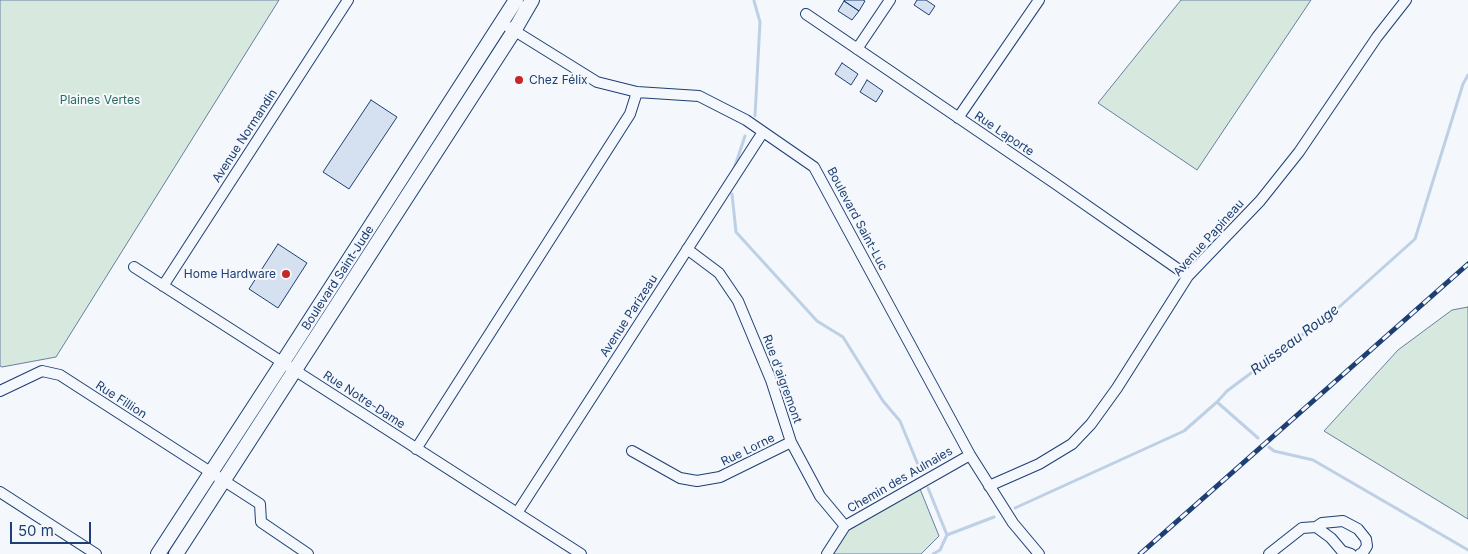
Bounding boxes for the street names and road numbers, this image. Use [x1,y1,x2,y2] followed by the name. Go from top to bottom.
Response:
[210,87,280,185] street label: Avenue Normandin
[971,109,1037,159] street label: Rue Laporte
[824,165,890,273] street label: Boulevard Saint-Luc
[1171,197,1247,279] street label: Avenue Papineau
[299,223,377,333] street label: Boulevard Saint-Jude
[597,272,661,360] street label: Avenue Parizeau
[759,333,805,425] street label: Rue d'aigremont
[320,368,408,432] street label: Rue Notre-Dame
[93,378,149,422] street label: Rue Fillion
[719,431,777,469] street label: Rue Lorne
[845,444,955,516] street label: Chemin des Aulnaies

